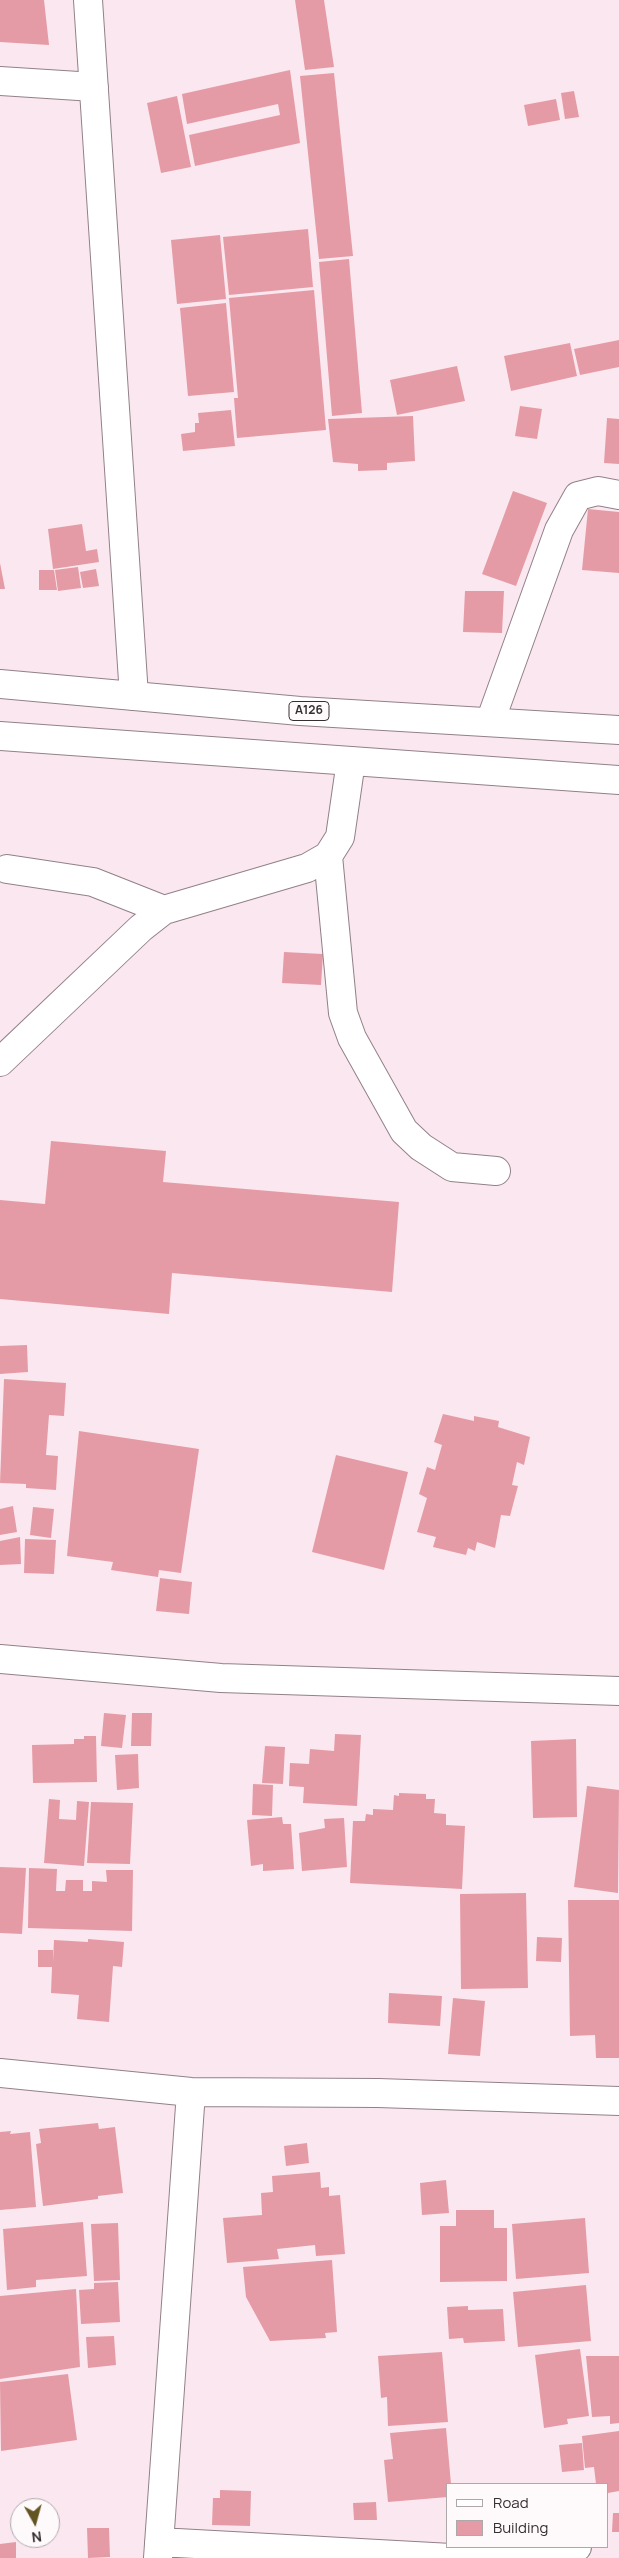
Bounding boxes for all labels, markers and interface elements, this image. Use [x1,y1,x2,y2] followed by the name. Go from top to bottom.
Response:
[289,701,329,720] road number: A126
[446,2483,609,2548] legend
[493,2492,529,2513] text: Road
[10,2498,60,2548] north arrow
[493,2517,548,2538] text: Building
[31,2527,43,2547] text: N

